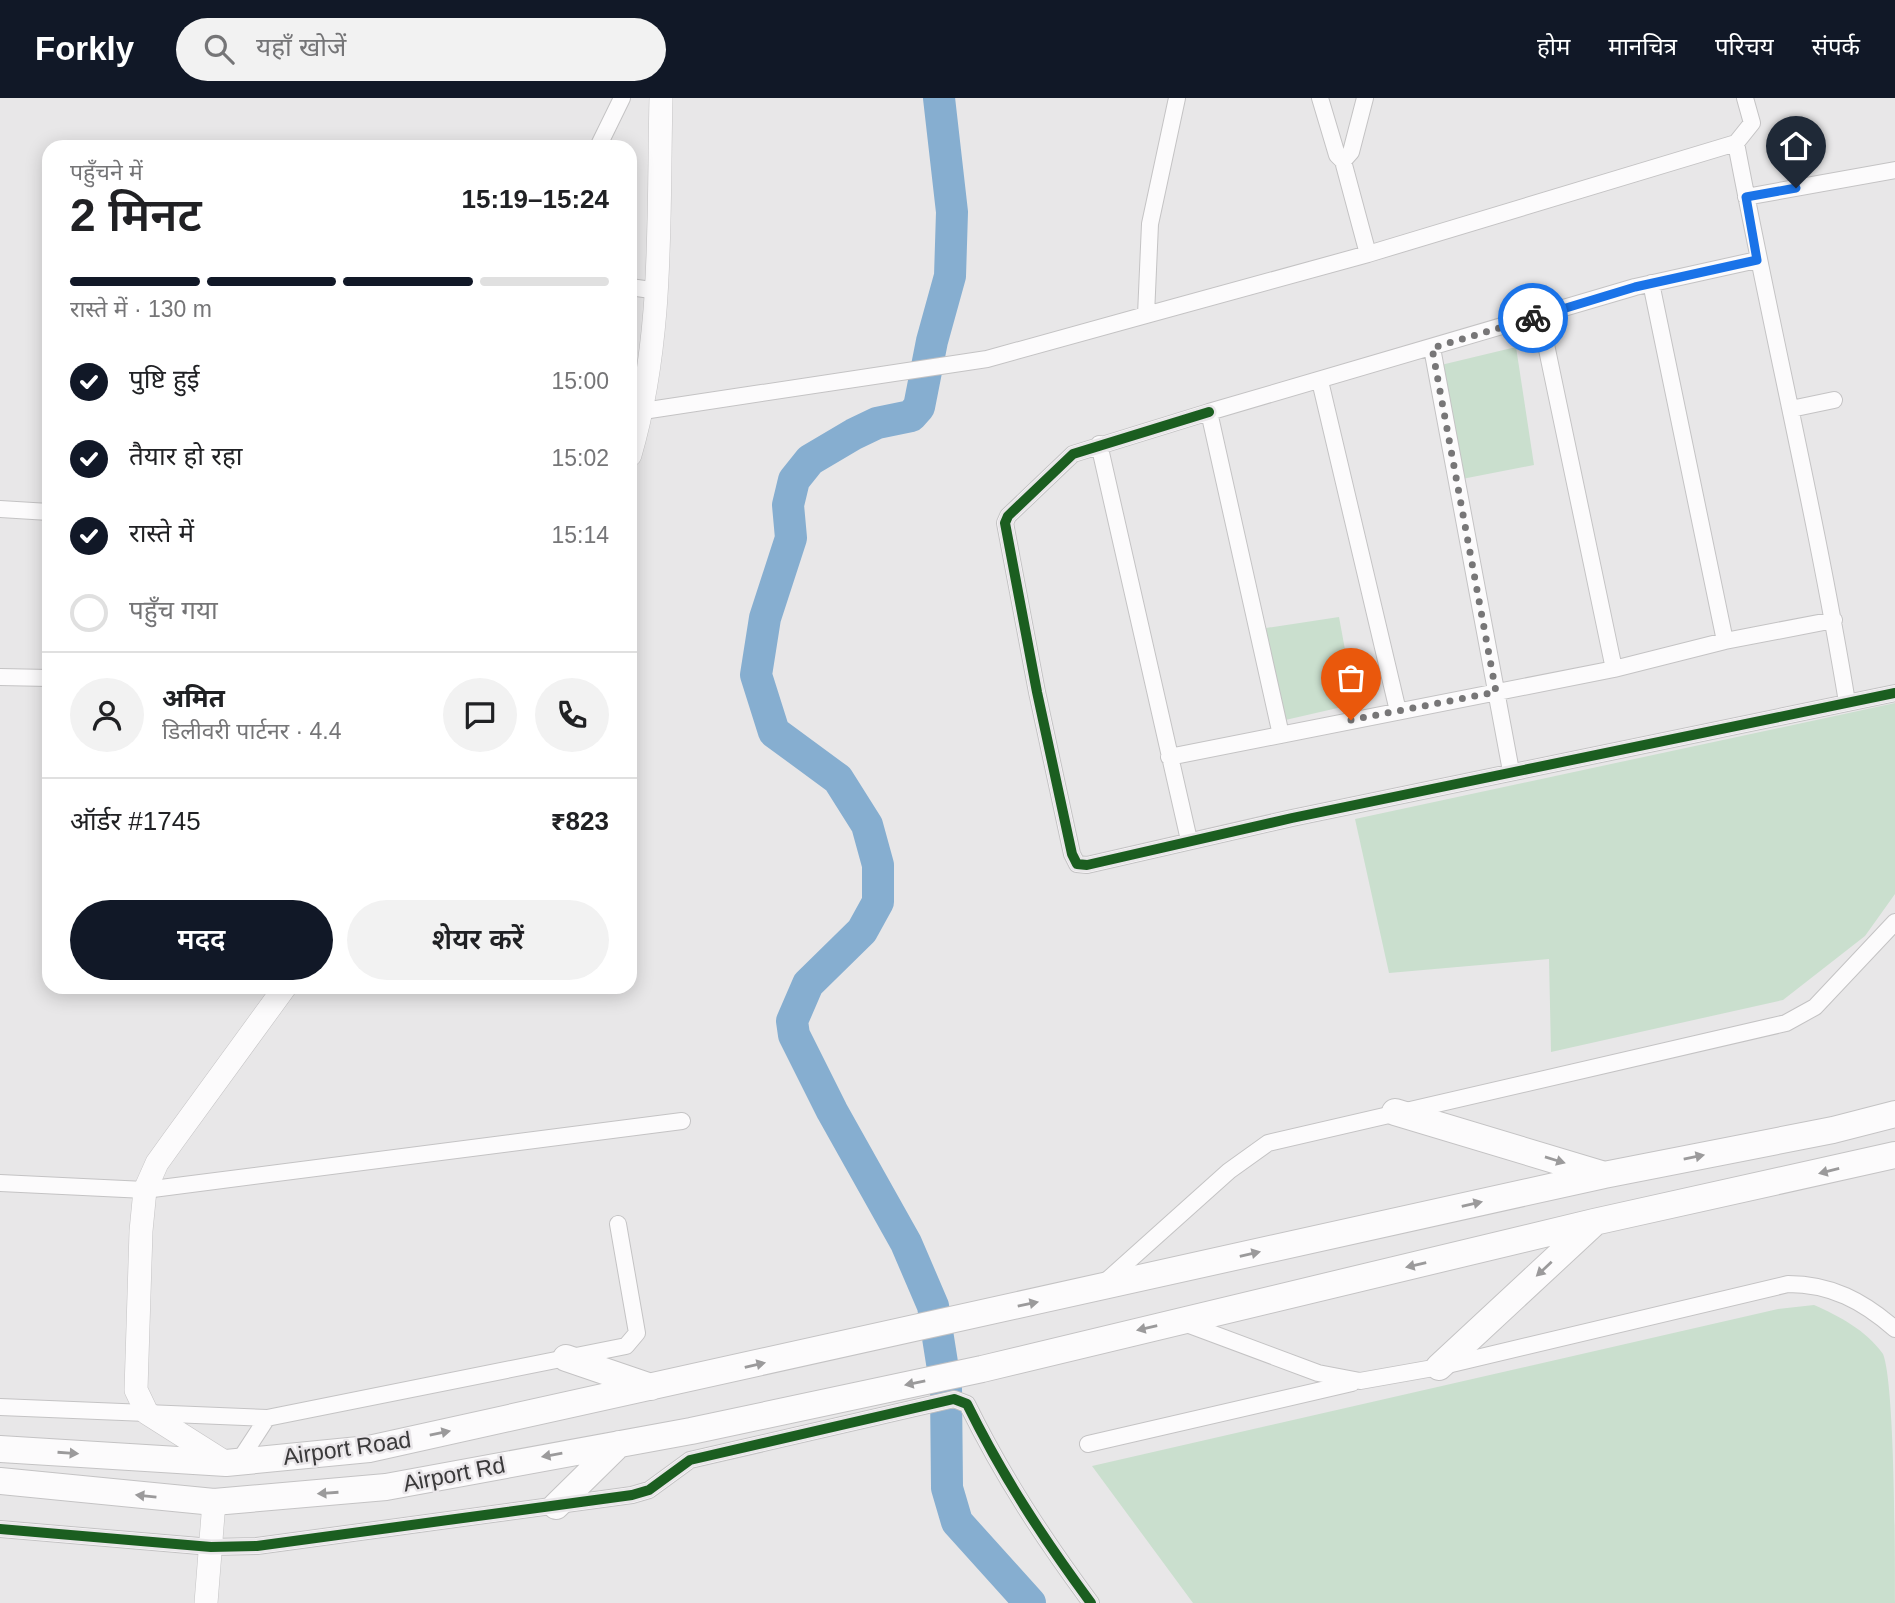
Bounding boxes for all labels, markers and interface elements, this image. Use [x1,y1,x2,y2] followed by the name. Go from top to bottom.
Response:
[176,18,666,81] search box
[35,30,134,67] text: Forkly
[200,30,238,68] icon: search
[256,32,346,62] text: यहाँ खोजें
[1537,33,1570,60] text: होम
[1608,33,1677,60] text: मानचित्र
[1715,33,1774,60] text: परिचय
[1812,33,1860,60] text: संपर्क
[1766,116,1826,188] pin
[1777,127,1815,165] icon: home
[70,159,143,185] text: पहुँचने में
[462,184,609,214] text: 15:19–15:24
[70,189,202,241] text: 2 मिनट
[1498,283,1568,353] courier
[70,296,212,322] text: रास्ते में · 130 m
[1514,299,1552,337] icon: bike
[70,363,108,401] icon: check
[129,364,199,394] text: पुष्टि हुई
[551,368,609,394] text: 15:00
[70,440,108,478] icon: check
[129,441,242,471] text: तैयार हो रहा
[551,445,609,471] text: 15:02
[70,517,108,555] icon: check
[129,518,194,548] text: रास्ते में
[551,522,609,548] text: 15:14
[129,595,218,625] text: पहुँच गया
[1321,648,1381,720] pin
[1332,659,1370,697] icon: bag
[70,678,144,752] button: person
[443,678,517,752] button: chat
[535,678,609,752] button: phone
[162,683,225,713] text: अमित
[162,718,342,744] text: डिलीवरी पार्टनर · 4.4
[70,806,201,836] text: ऑर्डर #1745
[551,806,609,836] text: ₹823
[70,900,333,980] button: मदद
[347,900,609,980] button: शेयर करें
[1683,1151,1705,1162] one-way arrow
[1544,1155,1565,1165] one-way arrow
[1818,1166,1840,1177] one-way arrow
[1461,1199,1483,1210] one-way arrow
[1239,1249,1261,1260] one-way arrow
[1405,1259,1427,1270] one-way arrow
[1535,1261,1553,1277] one-way arrow
[1017,1298,1039,1309] one-way arrow
[1136,1323,1158,1334] one-way arrow
[744,1359,766,1370] one-way arrow
[904,1378,926,1389] one-way arrow
[281,1426,413,1470] street label: Airport Road
[429,1428,451,1439] one-way arrow
[57,1448,79,1459] one-way arrow
[541,1450,563,1461] one-way arrow
[401,1451,507,1497] street label: Airport Rd
[316,1488,338,1499] one-way arrow
[135,1490,157,1501] one-way arrow

